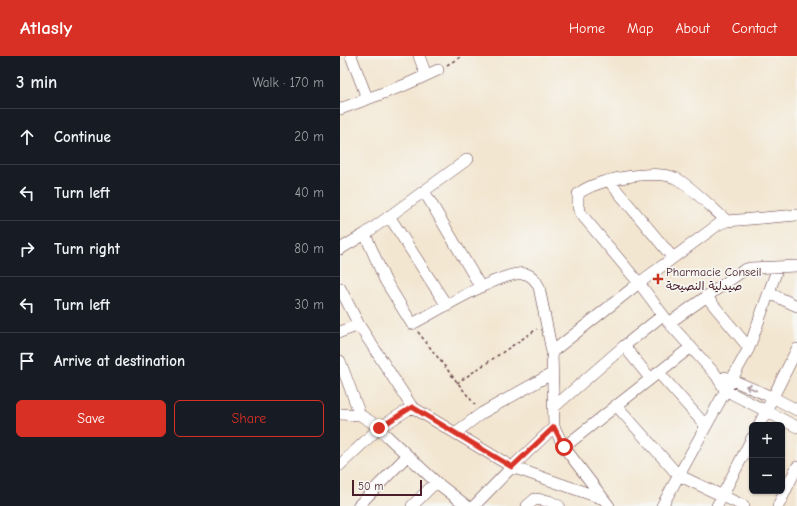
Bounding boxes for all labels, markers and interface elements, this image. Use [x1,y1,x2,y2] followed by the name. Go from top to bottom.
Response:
[20,17,72,39] text: Atlasly
[569,20,605,37] text: Home
[627,20,653,37] text: Map
[675,20,710,37] text: About
[732,20,777,37] text: Contact
[16,73,57,92] text: 3 min
[252,75,324,90] text: Walk · 170 m
[16,126,38,148] icon: ahead
[54,128,111,146] text: Continue
[294,129,324,144] text: 20 m
[16,182,38,204] icon: left
[54,184,110,202] text: Turn left
[295,185,324,200] text: 40 m
[16,238,38,260] icon: right
[54,240,120,258] text: Turn right
[294,241,324,256] text: 80 m
[666,265,761,293] place label: Pharmacie Conseil صيدلية النصيحة
[653,274,663,284] marker: Pharmacie Conseil صيدلية النصيحة
[16,294,38,316] icon: left
[54,296,110,314] text: Turn left
[294,297,324,312] text: 30 m
[16,350,38,372] icon: arrive
[54,352,185,370] text: Arrive at destination
[746,384,758,391] one-way arrow
[16,400,166,437] button: Save
[174,400,324,437] button: Share
[370,419,388,437] route end
[749,422,785,494] map controls
[749,422,785,458] button: +
[555,438,573,456] route start
[749,458,785,494] button: −
[352,478,422,497] scale bar
[358,480,383,493] text: 50 m

